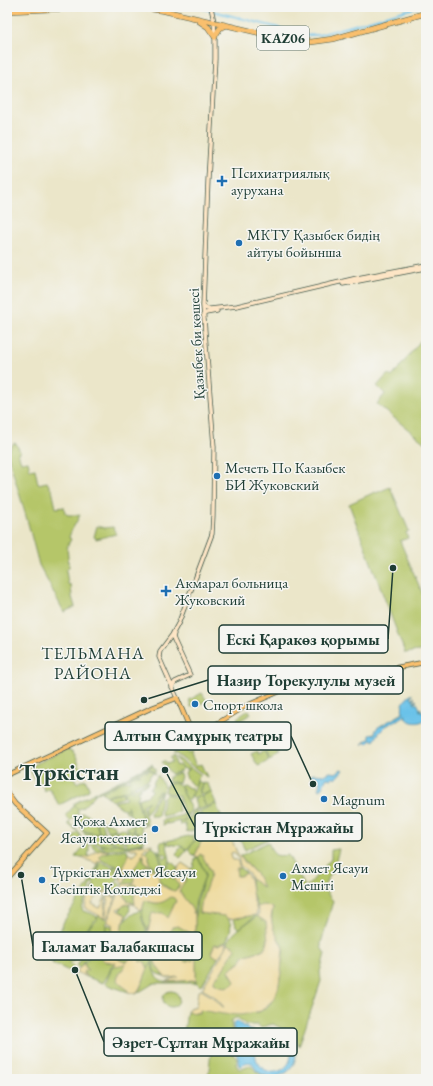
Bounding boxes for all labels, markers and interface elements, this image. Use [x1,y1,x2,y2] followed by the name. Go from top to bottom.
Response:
[257,26,309,50] road number: KАZ06
[231,163,330,199] place label: Психиатриялық аурухана
[216,175,228,187] marker: Психиатриялық аурухана
[247,225,380,261] place label: МКТУ Қазыбек бидің айтуы бойынша
[234,238,244,248] marker: МКТУ Қазыбек бидің айтуы бойынша
[184,287,208,400] street label: Қазыбек би көшесі
[225,458,345,494] place label: Мечеть По Казыбек БИ Жуковский
[212,471,222,481] marker: Мечеть По Казыбек БИ Жуковский
[174,573,288,609] place label: Акмарал больница Жуковский
[160,585,172,597] marker: Акмарал больница Жуковский
[219,625,388,653] callout: Ескі Қаракөз қорымы
[226,629,380,650] text: Ескі Қаракөз қорымы
[41,642,145,684] district label: ТЕЛЬМАНА РАЙОНА
[208,666,403,694] callout: Назир Торекулулы музей
[217,670,396,691] text: Назир Торекулулы музей
[203,695,283,714] place label: Спорт школа
[190,699,200,709] marker: Спорт школа
[105,722,291,750] callout: Алтын Самұрық театры
[112,725,283,746] text: Алтын Самұрық театры
[19,757,119,787] district label: Түркістан
[332,790,386,809] place label: Magnum
[319,794,329,804] marker: Magnum
[59,811,147,847] place label: Қожа Ахмет Ясауи кесенесі
[195,813,362,841] callout: Түркістан Мұражайы
[202,817,354,838] text: Түркістан Мұражайы
[150,824,160,834] marker: Қожа Ахмет Ясауи кесенесі
[290,858,369,894] place label: Ахмет Ясауи Мешіті
[50,862,196,898] place label: Түркістан Ахмет Яссауи Кәсіптік Колледжі
[278,871,288,881] marker: Ахмет Ясауи Мешіті
[37,875,47,885] marker: Түркістан Ахмет Яссауи Кәсіптік Колледжі
[33,932,202,960] callout: Галамат Балабакшасы
[41,936,195,957] text: Галамат Балабакшасы
[104,1028,297,1056] callout: Әзрет-Сұлтан Мұражайы
[112,1032,290,1053] text: Әзрет-Сұлтан Мұражайы

